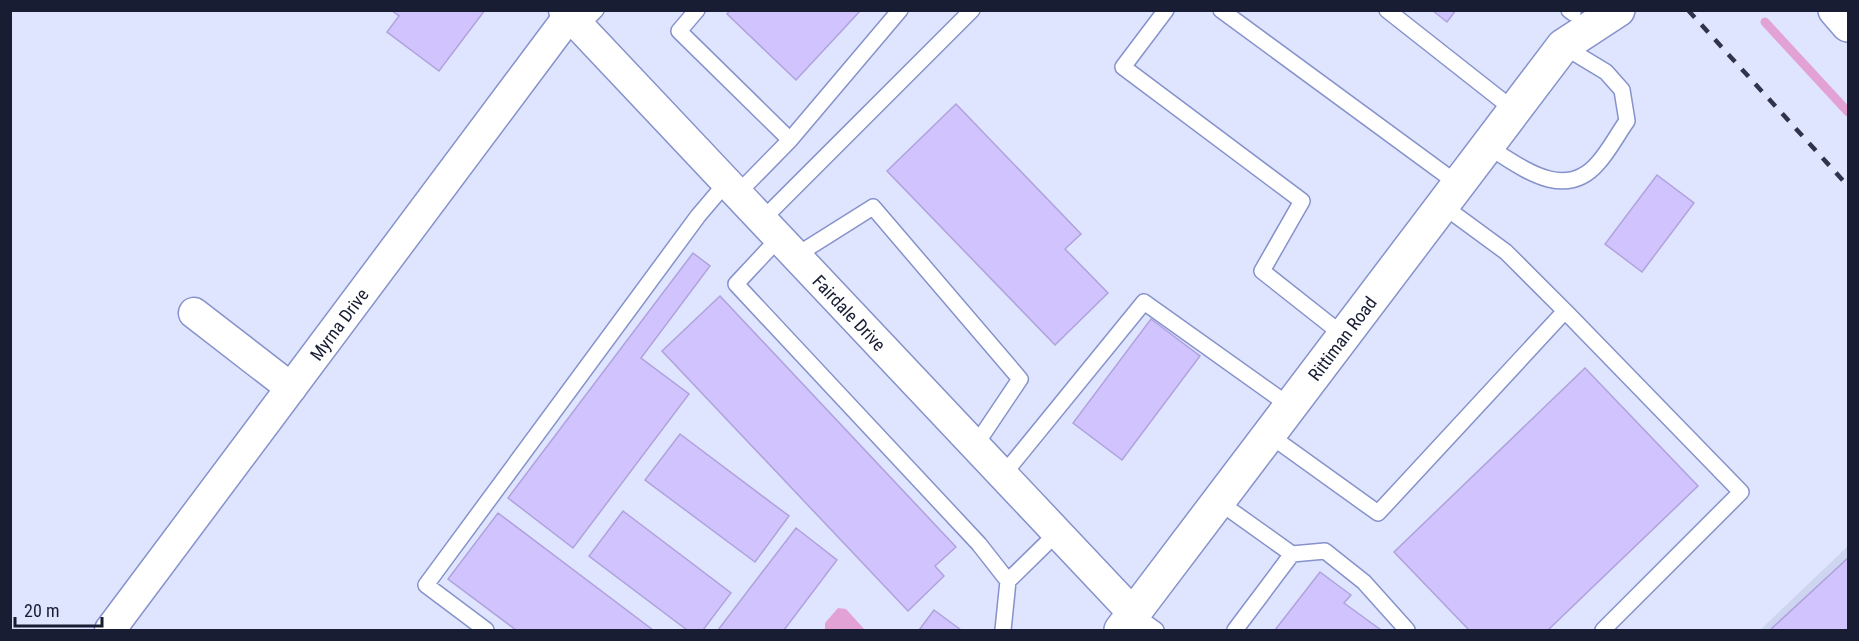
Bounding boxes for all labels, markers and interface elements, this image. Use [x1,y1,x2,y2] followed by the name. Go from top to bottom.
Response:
[809,270,890,355] street label: Fairdale Drive
[305,284,372,364] street label: Myrna Drive
[1303,292,1380,384] street label: Rittiman Road
[15,590,102,628] scale bar
[24,600,59,621] text: 20 m

